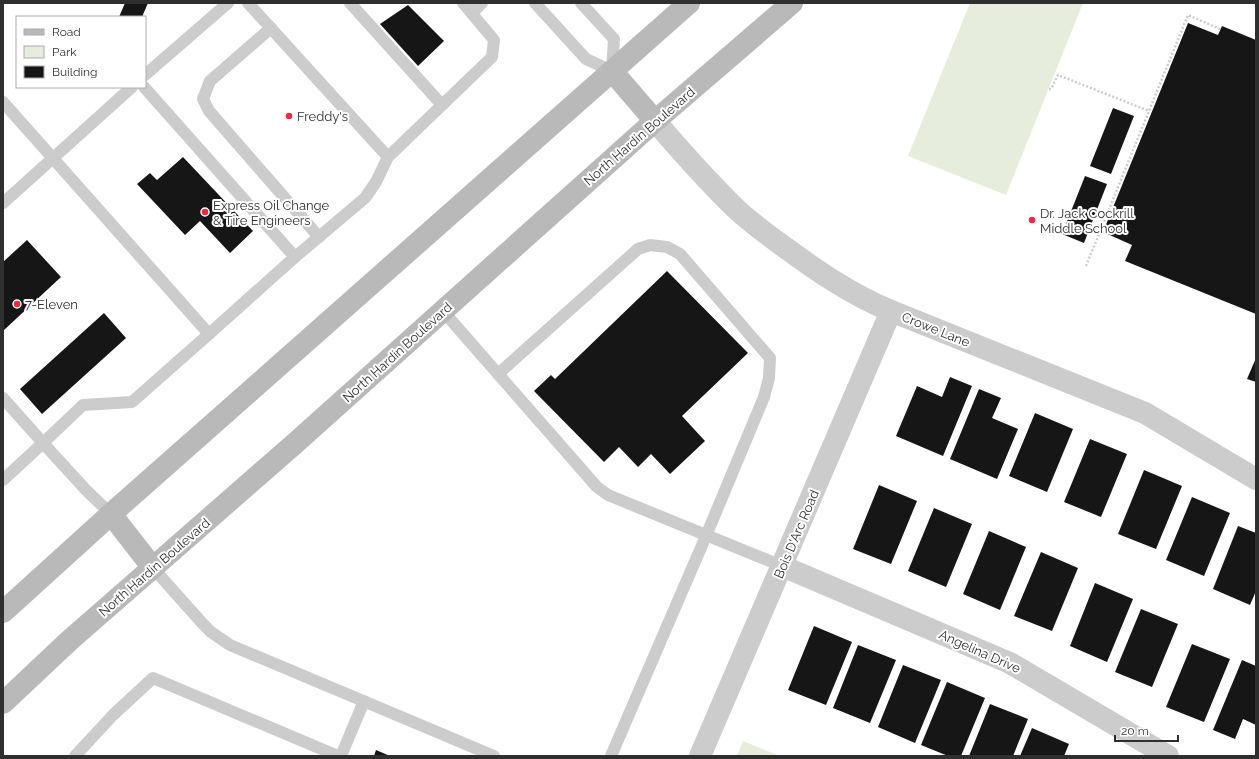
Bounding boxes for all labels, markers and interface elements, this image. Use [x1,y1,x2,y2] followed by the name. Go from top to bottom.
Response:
[16,16,146,88] legend
[52,25,81,39] text: Road
[52,45,77,59] text: Park
[52,65,98,79] text: Building
[581,84,698,189] street label: North Hardin Boulevard
[297,109,348,124] place label: Freddy's
[284,111,294,121] marker: Freddy's
[213,198,330,228] place label: Express Oil Change & Tire Engineers
[1040,206,1134,236] place label: Dr. Jack Cockrill Middle School
[200,207,210,217] marker: Express Oil Change & Tire Engineers
[1027,215,1037,225] marker: Dr. Jack Cockrill Middle School
[25,297,78,312] place label: 7-Eleven
[12,299,22,309] marker: 7-Eleven
[340,299,455,405] street label: North Hardin Boulevard
[900,309,972,350] street label: Crowe Lane
[771,488,822,581] street label: Bois D'Arc Road
[96,515,213,620] street label: North Hardin Boulevard
[937,627,1023,676] street label: Angelina Drive
[1115,717,1178,743] scale bar
[1121,724,1149,738] text: 20 m

